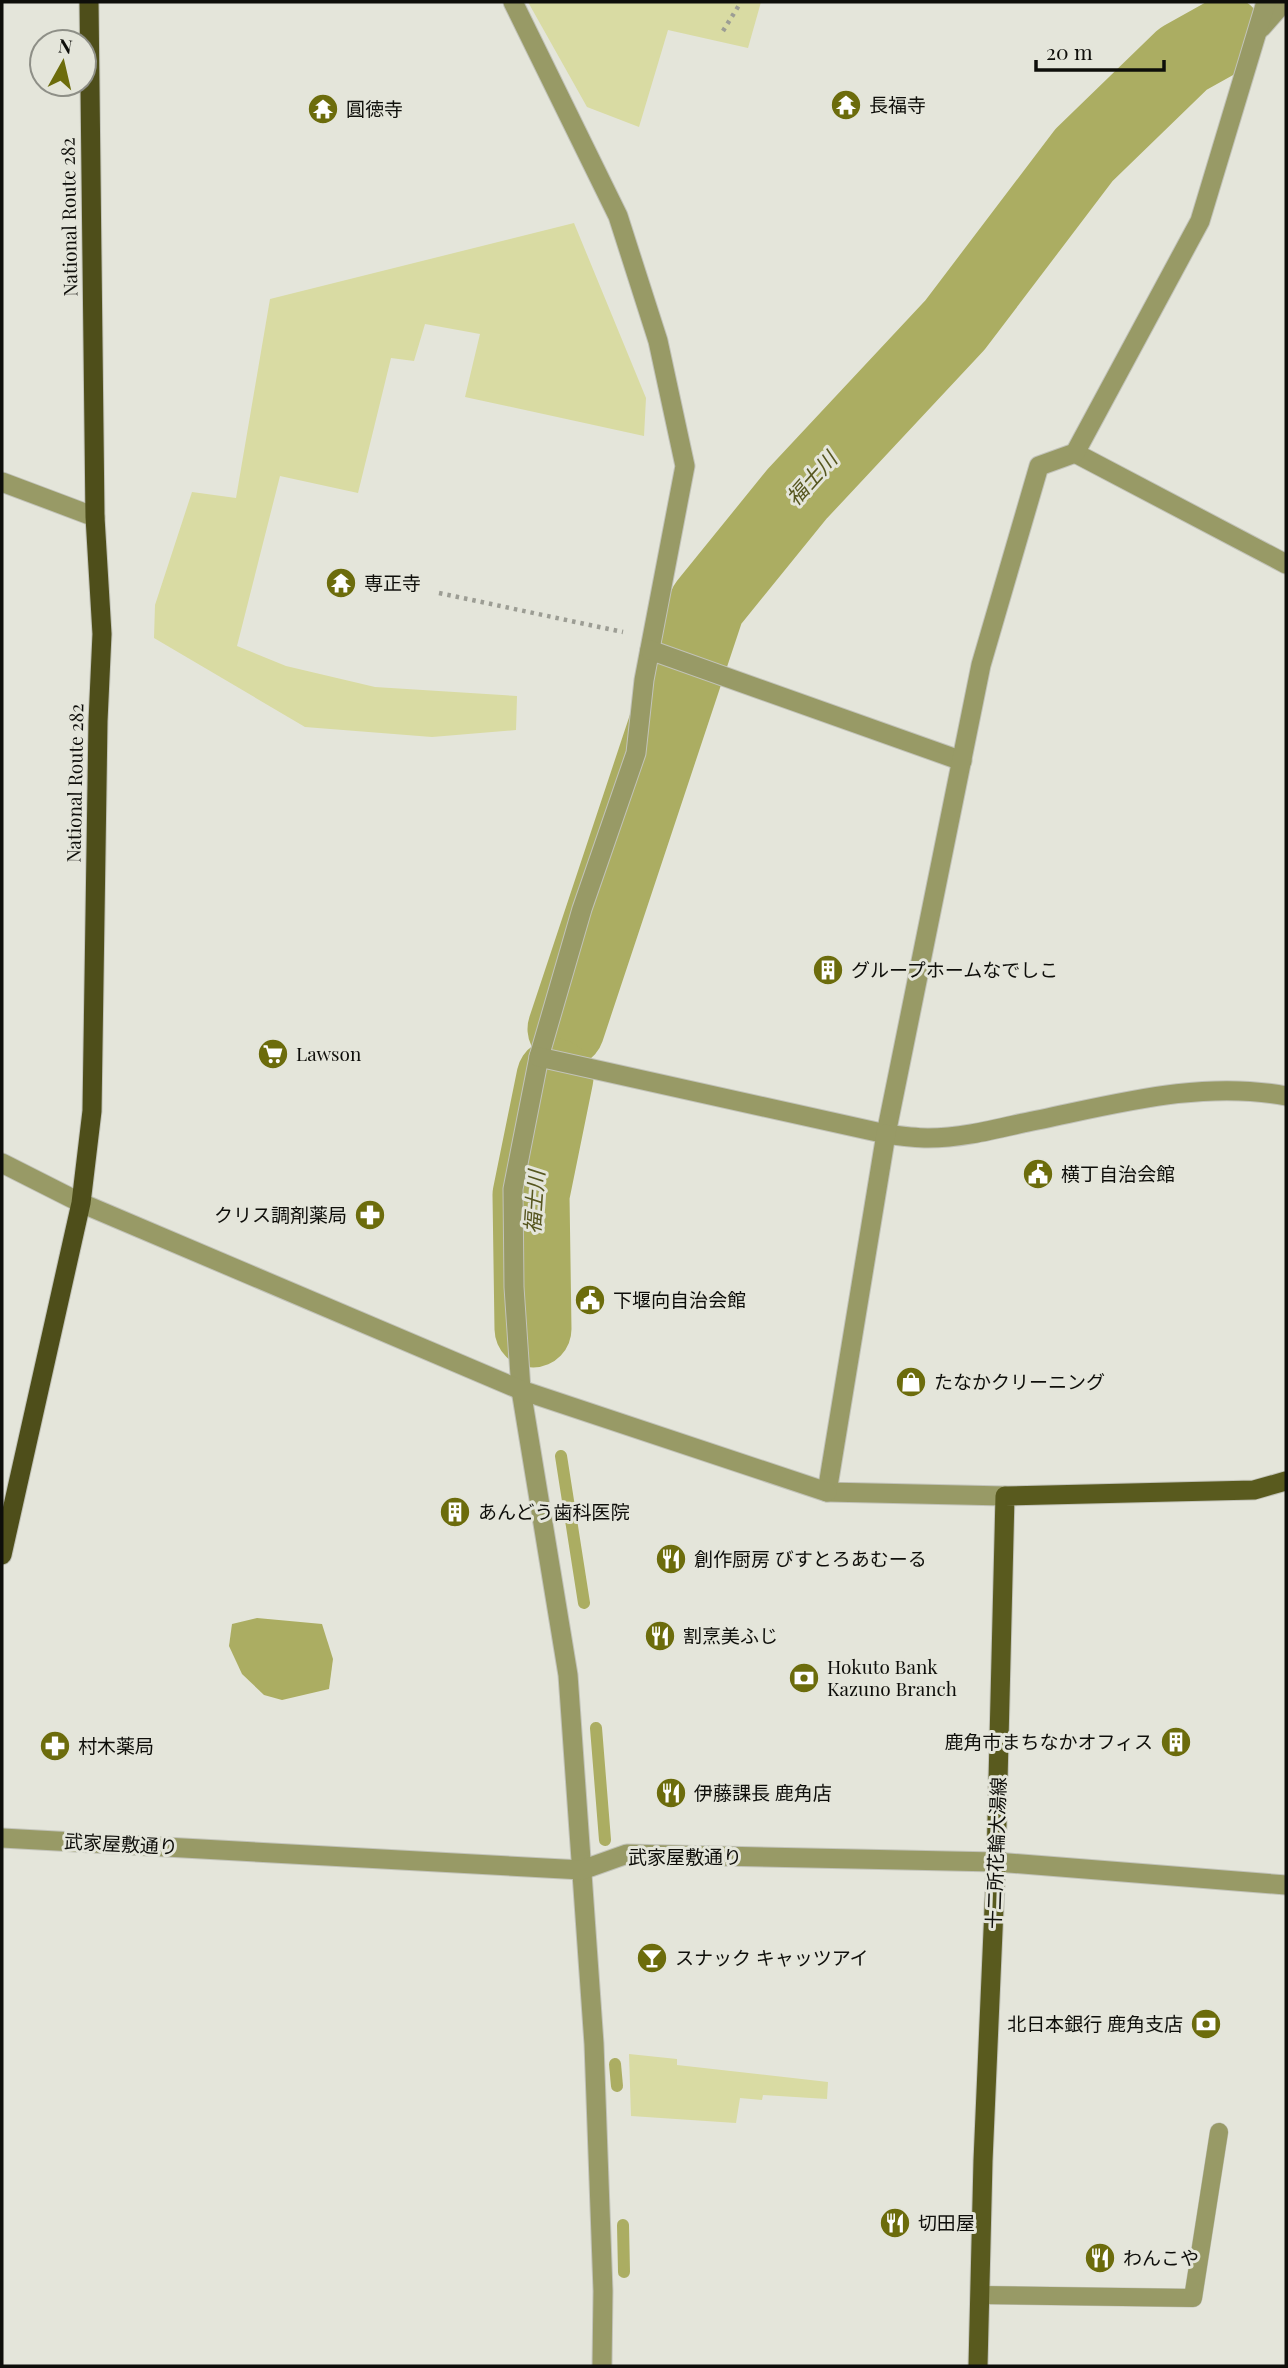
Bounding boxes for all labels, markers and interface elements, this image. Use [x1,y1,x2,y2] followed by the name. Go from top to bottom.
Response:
[28,28,98,98] north arrow
[1036,28,1164,72] scale bar
[57,31,74,59] text: N
[1046,37,1093,65] text: 20 m
[829,88,863,122] temple icon: 長福寺
[869,91,926,117] place label: 長福寺
[306,92,340,126] temple icon: 圓徳寺
[346,95,403,121] place label: 圓徳寺
[54,137,82,297] street label: National Route 282
[779,443,843,510] water label: 福士川
[324,566,358,600] temple icon: 専正寺
[364,569,421,595] place label: 専正寺
[60,703,88,863] street label: National Route 282
[811,953,845,987] building icon: グループホームなでしこ
[851,956,1058,982] place label: グループホームなでしこ
[256,1037,290,1071] supermarket icon: Lawson
[296,1040,362,1066] place label: Lawson
[1021,1157,1055,1191] public building icon: 横丁自治会館
[1061,1160,1175,1186] place label: 横丁自治会館
[517,1167,549,1234] water label: 福士川
[353,1198,387,1232] pharmacy icon: クリス調剤薬局
[214,1201,347,1227] place label: クリス調剤薬局
[573,1283,607,1317] public building icon: 下堰向自治会館
[613,1286,746,1312] place label: 下堰向自治会館
[894,1365,928,1399] shop icon: たなかクリーニング
[934,1368,1105,1394] place label: たなかクリーニング
[438,1495,472,1529] building icon: あんどう歯科医院
[478,1498,629,1524] place label: あんどう歯科医院
[654,1542,688,1576] restaurant icon: 創作厨房 びすとろあむーる
[694,1545,927,1571] place label: 創作厨房 びすとろあむーる
[643,1619,677,1653] restaurant icon: 割烹美ふじ
[683,1622,778,1648] place label: 割烹美ふじ
[827,1653,957,1701] place label: Hokuto Bank Kazuno Branch
[787,1661,821,1695] bank icon: Hokuto Bank Kazuno Branch
[1159,1725,1193,1759] building icon: 鹿角市まちなかオフィス
[944,1728,1153,1754] place label: 鹿角市まちなかオフィス
[38,1729,72,1763] pharmacy icon: 村木薬局
[78,1732,154,1758] place label: 村木薬局
[654,1776,688,1810] restaurant icon: 伊藤課長 鹿角店
[979,1777,1011,1929] street label: 十二所花輪大湯線
[694,1779,832,1805] place label: 伊藤課長 鹿角店
[63,1827,179,1859] street label: 武家屋敷通り
[628,1843,742,1869] street label: 武家屋敷通り
[635,1941,669,1975] bar icon: スナック キャッツアイ
[675,1944,869,1970] place label: スナック キャッツアイ
[1189,2007,1223,2041] bank icon: 北日本銀行 鹿角支店
[1007,2010,1183,2036] place label: 北日本銀行 鹿角支店
[878,2206,912,2240] restaurant icon: 切田屋
[918,2209,975,2235] place label: 切田屋
[1083,2241,1117,2275] restaurant icon: わんこや
[1123,2244,1199,2270] place label: わんこや

